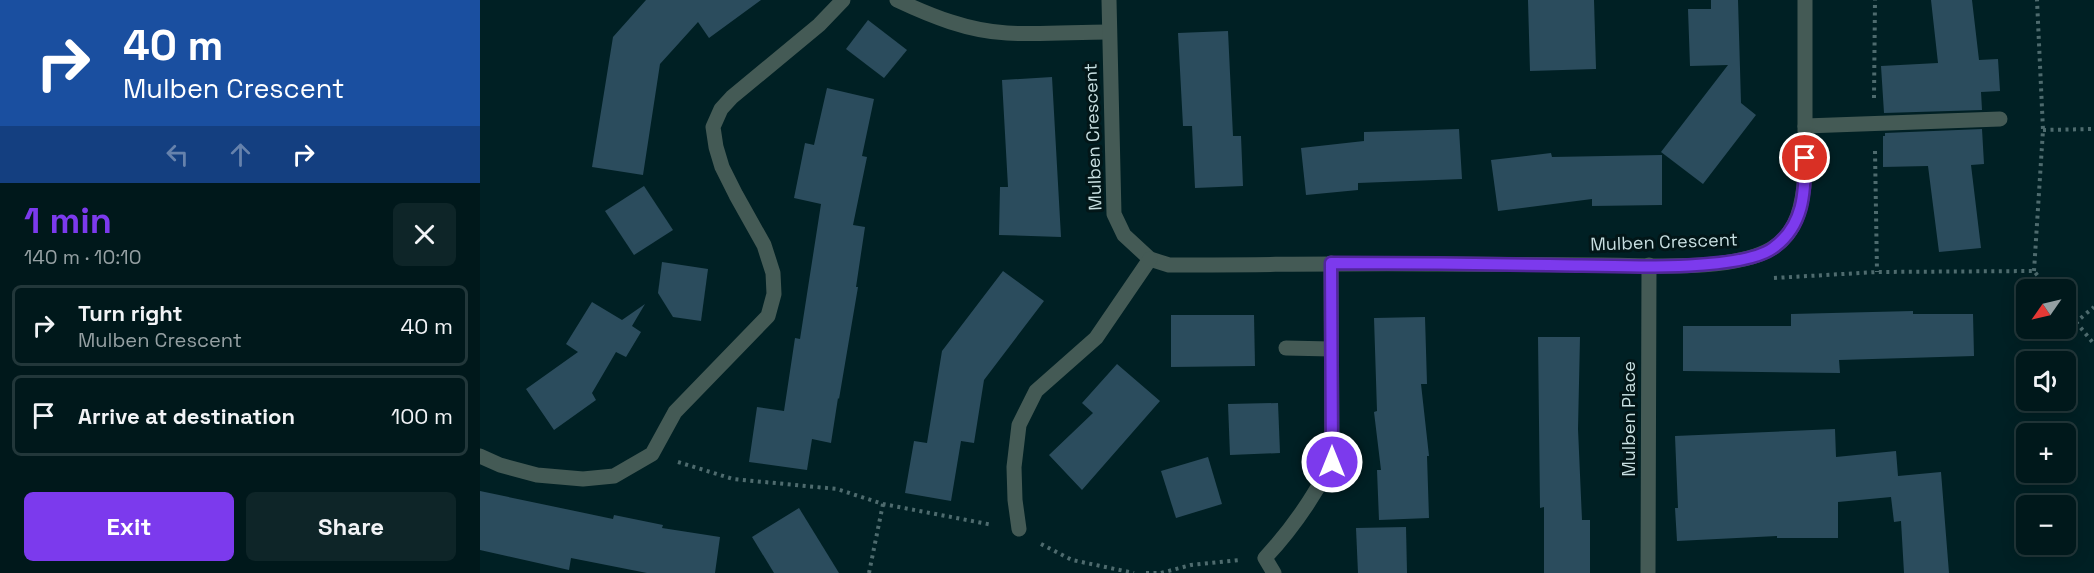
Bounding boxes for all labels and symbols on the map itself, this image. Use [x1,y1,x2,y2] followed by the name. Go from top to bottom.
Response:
[1078,63,1107,211] street label: Mulben Crescent
[1779,132,1830,183] pin
[1590,227,1738,256] street label: Mulben Crescent
[2016,279,2076,339] north arrow
[1617,361,1640,477] street label: Mulben Place
[1300,430,1364,494] position arrow

